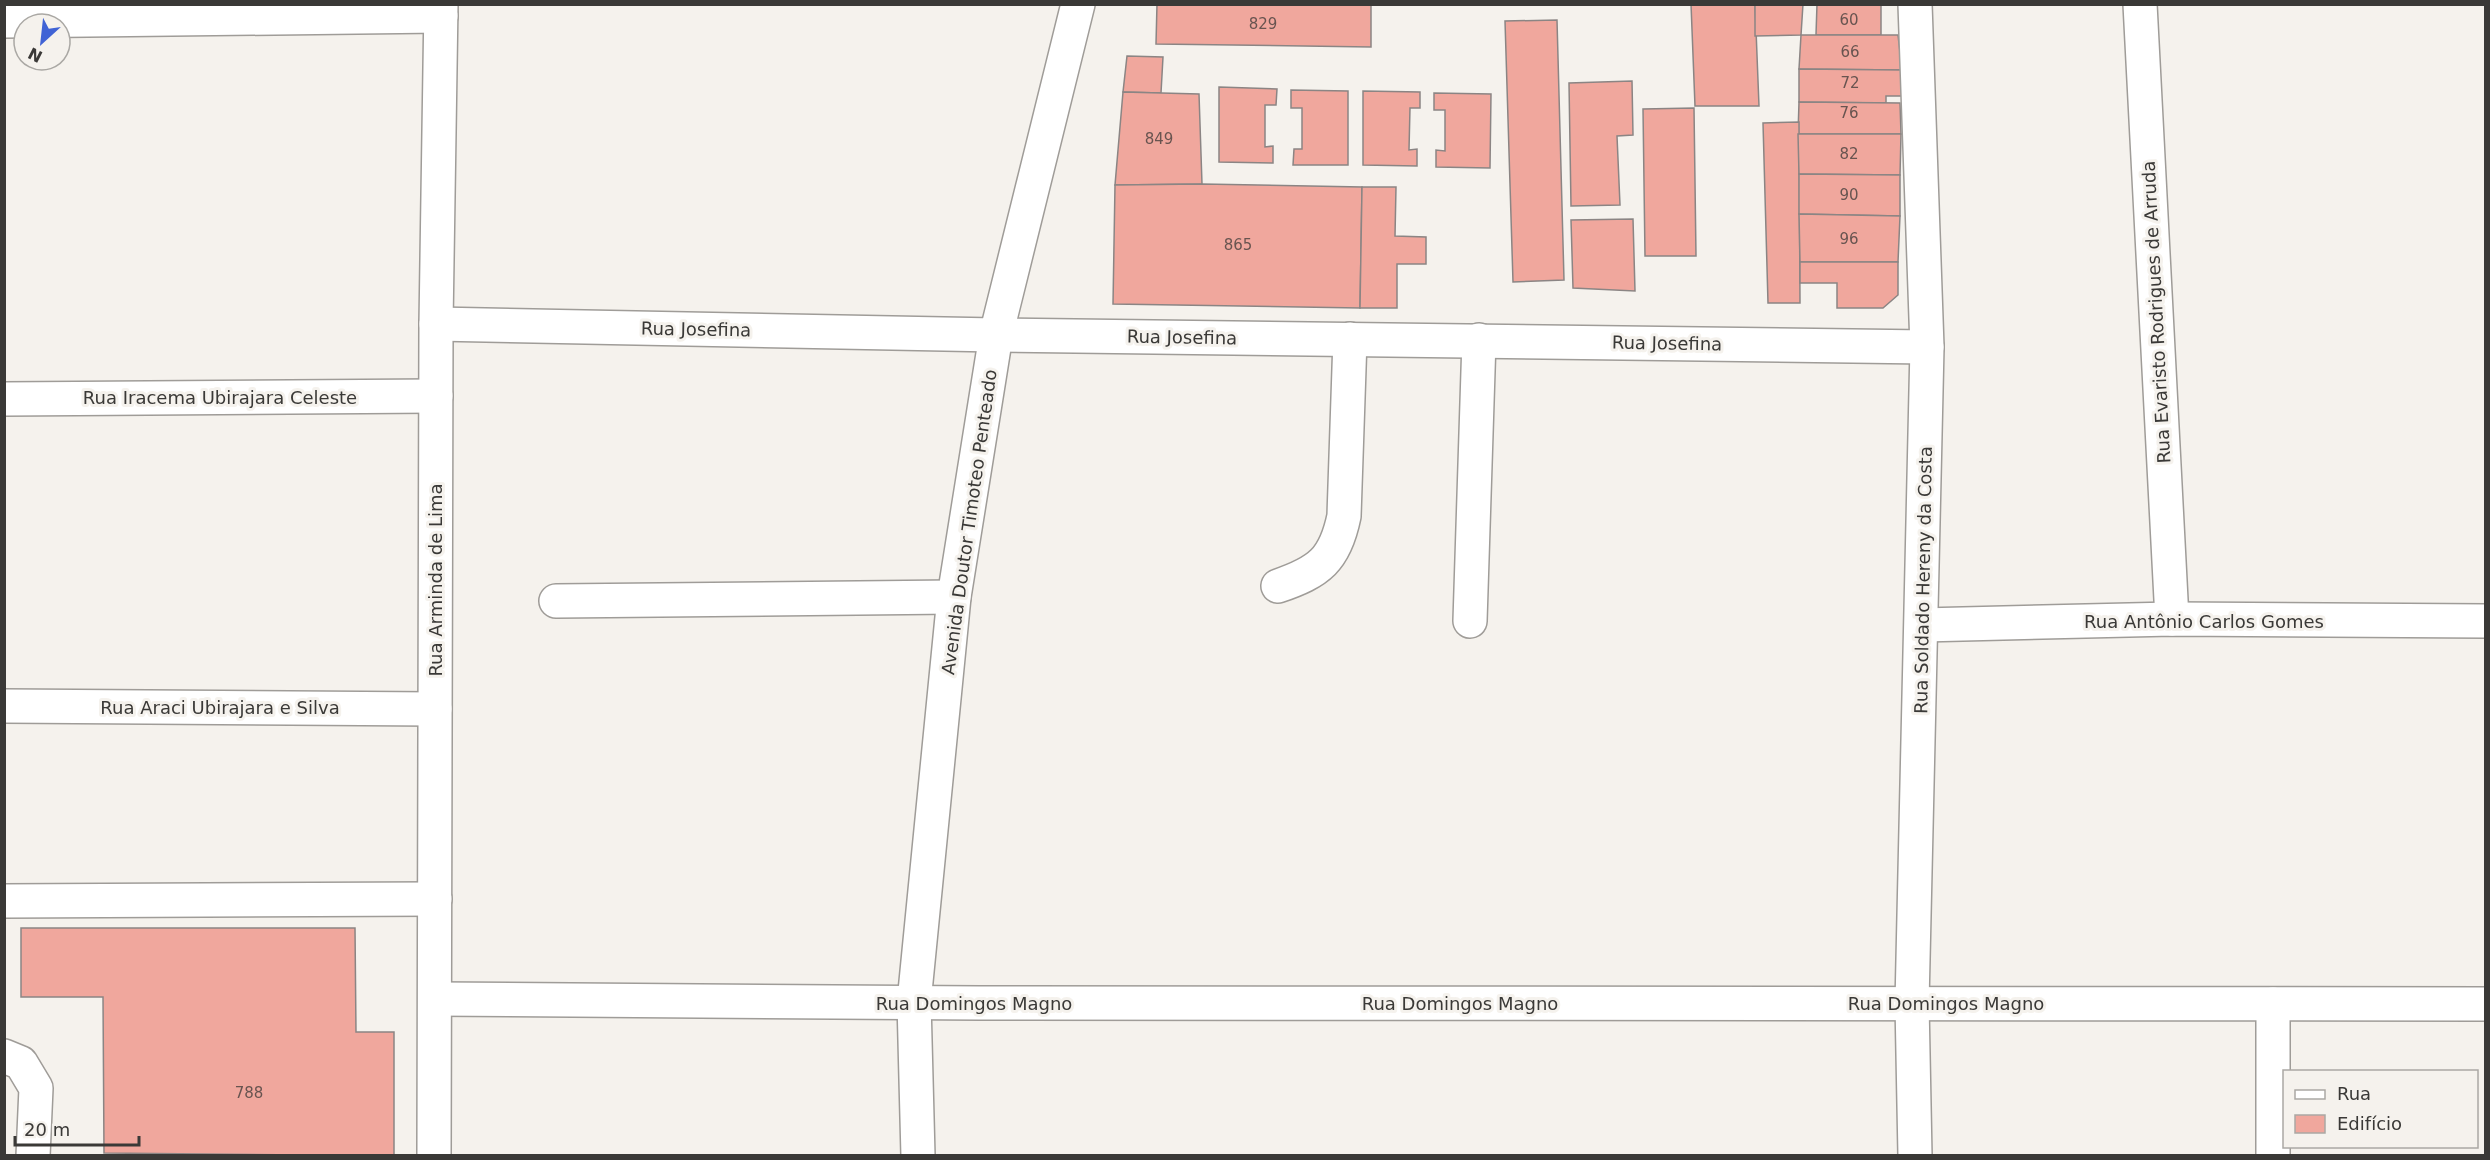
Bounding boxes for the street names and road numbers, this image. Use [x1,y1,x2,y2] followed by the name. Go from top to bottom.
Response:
[2138,160,2174,464] street label: Rua Evaristo Rodrigues de Arruda
[641,318,751,340] street label: Rua Josefina
[1127,326,1237,348] street label: Rua Josefina
[1612,332,1722,354] street label: Rua Josefina
[937,368,1001,676] street label: Avenida Doutor Timoteo Penteado
[83,387,357,408] street label: Rua Iracema Ubirajara Celeste
[1910,446,1936,714] street label: Rua Soldado Hereny da Costa
[425,483,446,677] street label: Rua Arminda de Lima
[2084,611,2324,632] street label: Rua Antônio Carlos Gomes
[100,697,340,718] street label: Rua Araci Ubirajara e Silva
[876,993,1072,1014] street label: Rua Domingos Magno
[1362,993,1558,1014] street label: Rua Domingos Magno
[1848,993,2044,1014] street label: Rua Domingos Magno

